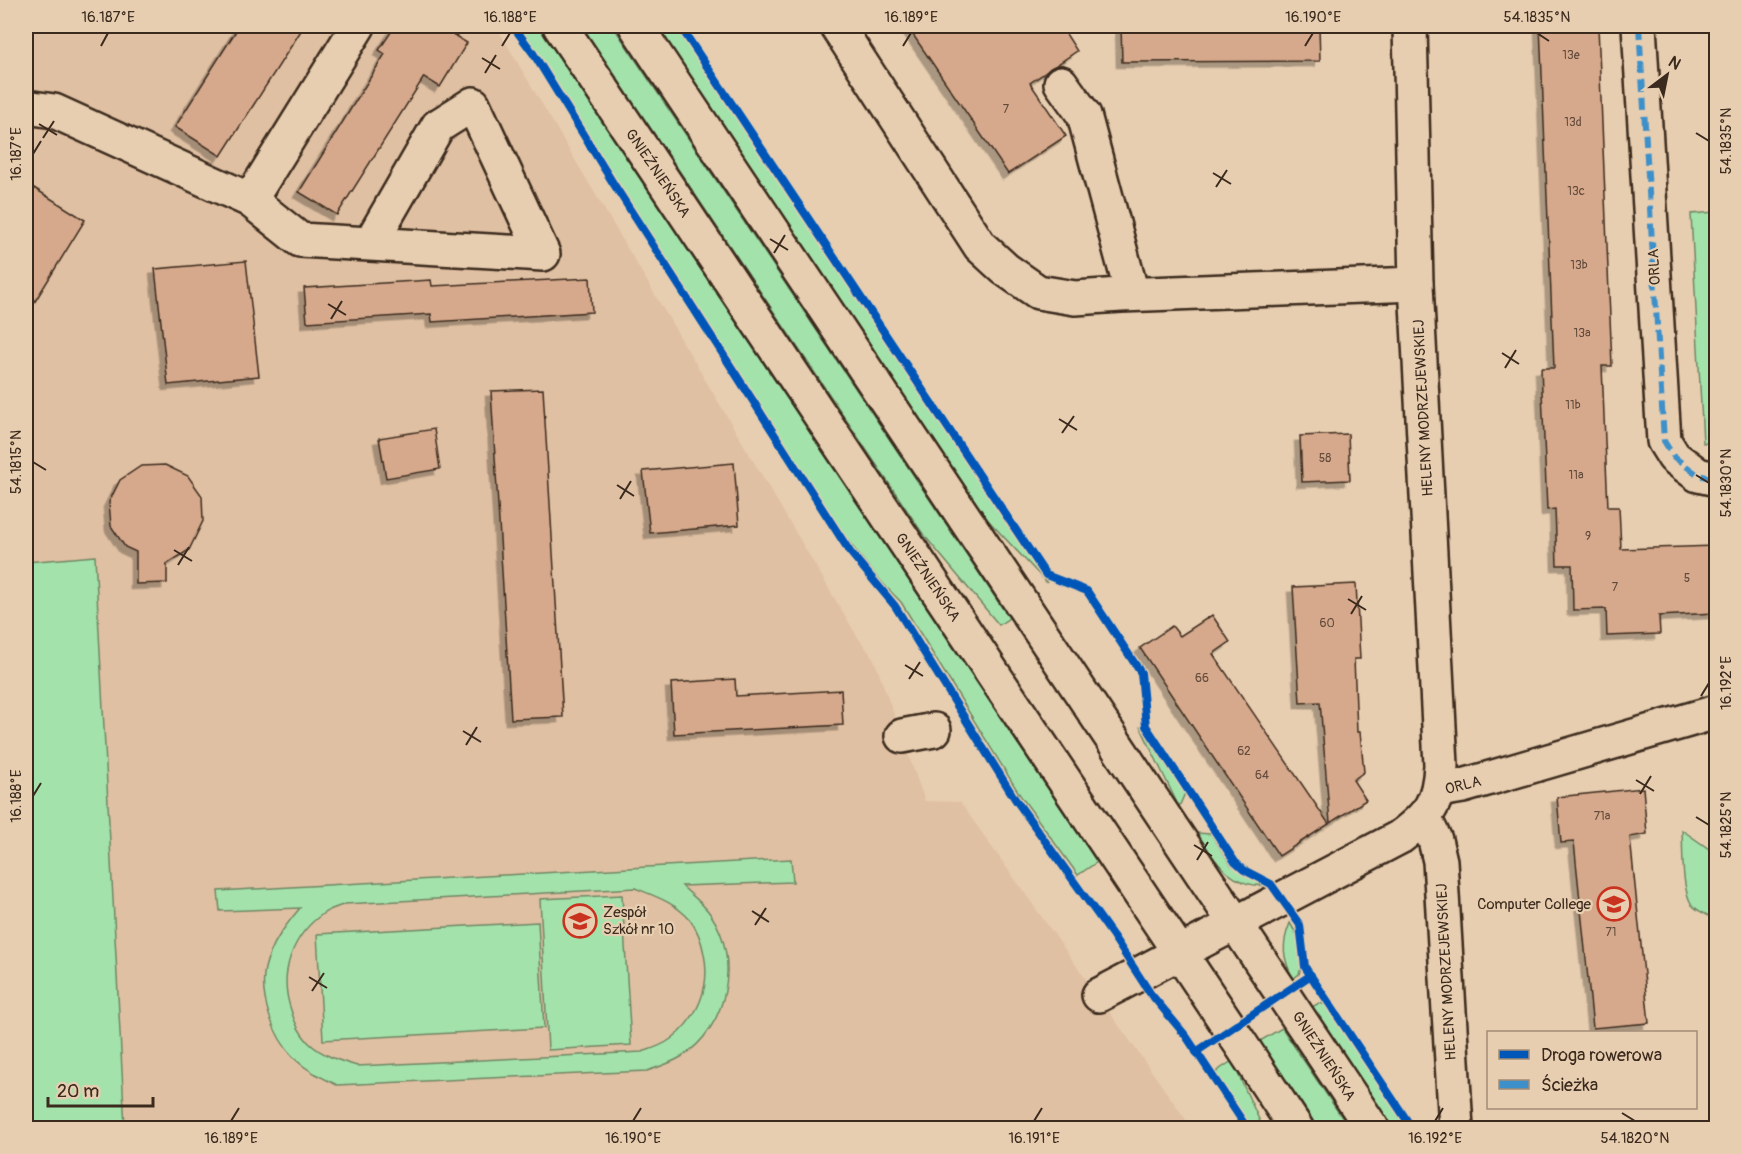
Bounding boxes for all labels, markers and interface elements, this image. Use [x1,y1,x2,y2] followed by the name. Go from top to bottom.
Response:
[81,8,135,27] text: 16.187°E
[483,8,537,27] text: 16.188°E
[884,8,938,27] text: 16.189°E
[1285,8,1341,27] text: 16.190°E
[1504,8,1570,27] text: 54.1835°N
[1637,45,1697,105] north arrow
[1562,48,1580,63] house number: 13e
[1665,52,1684,75] text: N
[1003,102,1010,117] house number: 7
[1717,108,1736,174] text: 54.1835°N
[1564,115,1582,130] house number: 13d
[621,125,694,221] street label: GNIEŹNIEŃSKA
[7,127,26,181] text: 16.187°E
[1567,184,1585,199] house number: 13c
[1644,248,1665,286] street label: ORLA
[1570,258,1588,273] house number: 13b
[1409,319,1438,497] street label: HELENY MODRZEJEWSKIEJ
[1574,326,1591,341] house number: 13a
[1565,398,1581,413] house number: 11b
[7,430,26,494] text: 54.1815°N
[1717,449,1736,517] text: 54.1830°N
[1319,451,1331,466] house number: 58
[1569,468,1584,483] house number: 11a
[891,529,964,625] street label: GNIEŹNIEŃSKA
[1585,529,1591,544] house number: 9
[1684,571,1690,586] house number: 5
[1612,580,1619,595] house number: 7
[1319,616,1335,631] house number: 60
[1717,656,1736,710] text: 16.192°E
[1195,671,1209,686] house number: 66
[1237,744,1251,759] house number: 62
[1255,768,1269,783] house number: 64
[7,769,26,823] text: 16.188°E
[1443,772,1483,799] street label: ORLA
[1717,792,1736,858] text: 54.1825°N
[1594,809,1611,824] house number: 71a
[1432,883,1461,1061] street label: HELENY MODRZEJEWSKIEJ
[1596,886,1632,922] school or university icon: Computer College
[1477,895,1592,914] place label: Computer College
[562,903,598,939] school or university icon: Zespół Szkół nr 10
[603,903,674,939] place label: Zespół Szkół nr 10
[1605,925,1617,940] house number: 71
[1288,1008,1360,1105] street label: GNIEŹNIEŃSKA
[1487,1031,1697,1109] legend
[1541,1044,1662,1067] text: Droga rowerowa
[48,1070,153,1108] scale bar
[1541,1074,1598,1097] text: Ścieżka
[57,1080,99,1103] text: 20 m
[204,1129,258,1148] text: 16.189°E
[605,1129,661,1148] text: 16.190°E
[1008,1129,1060,1148] text: 16.191°E
[1408,1129,1462,1148] text: 16.192°E
[1601,1129,1669,1148] text: 54.1820°N

